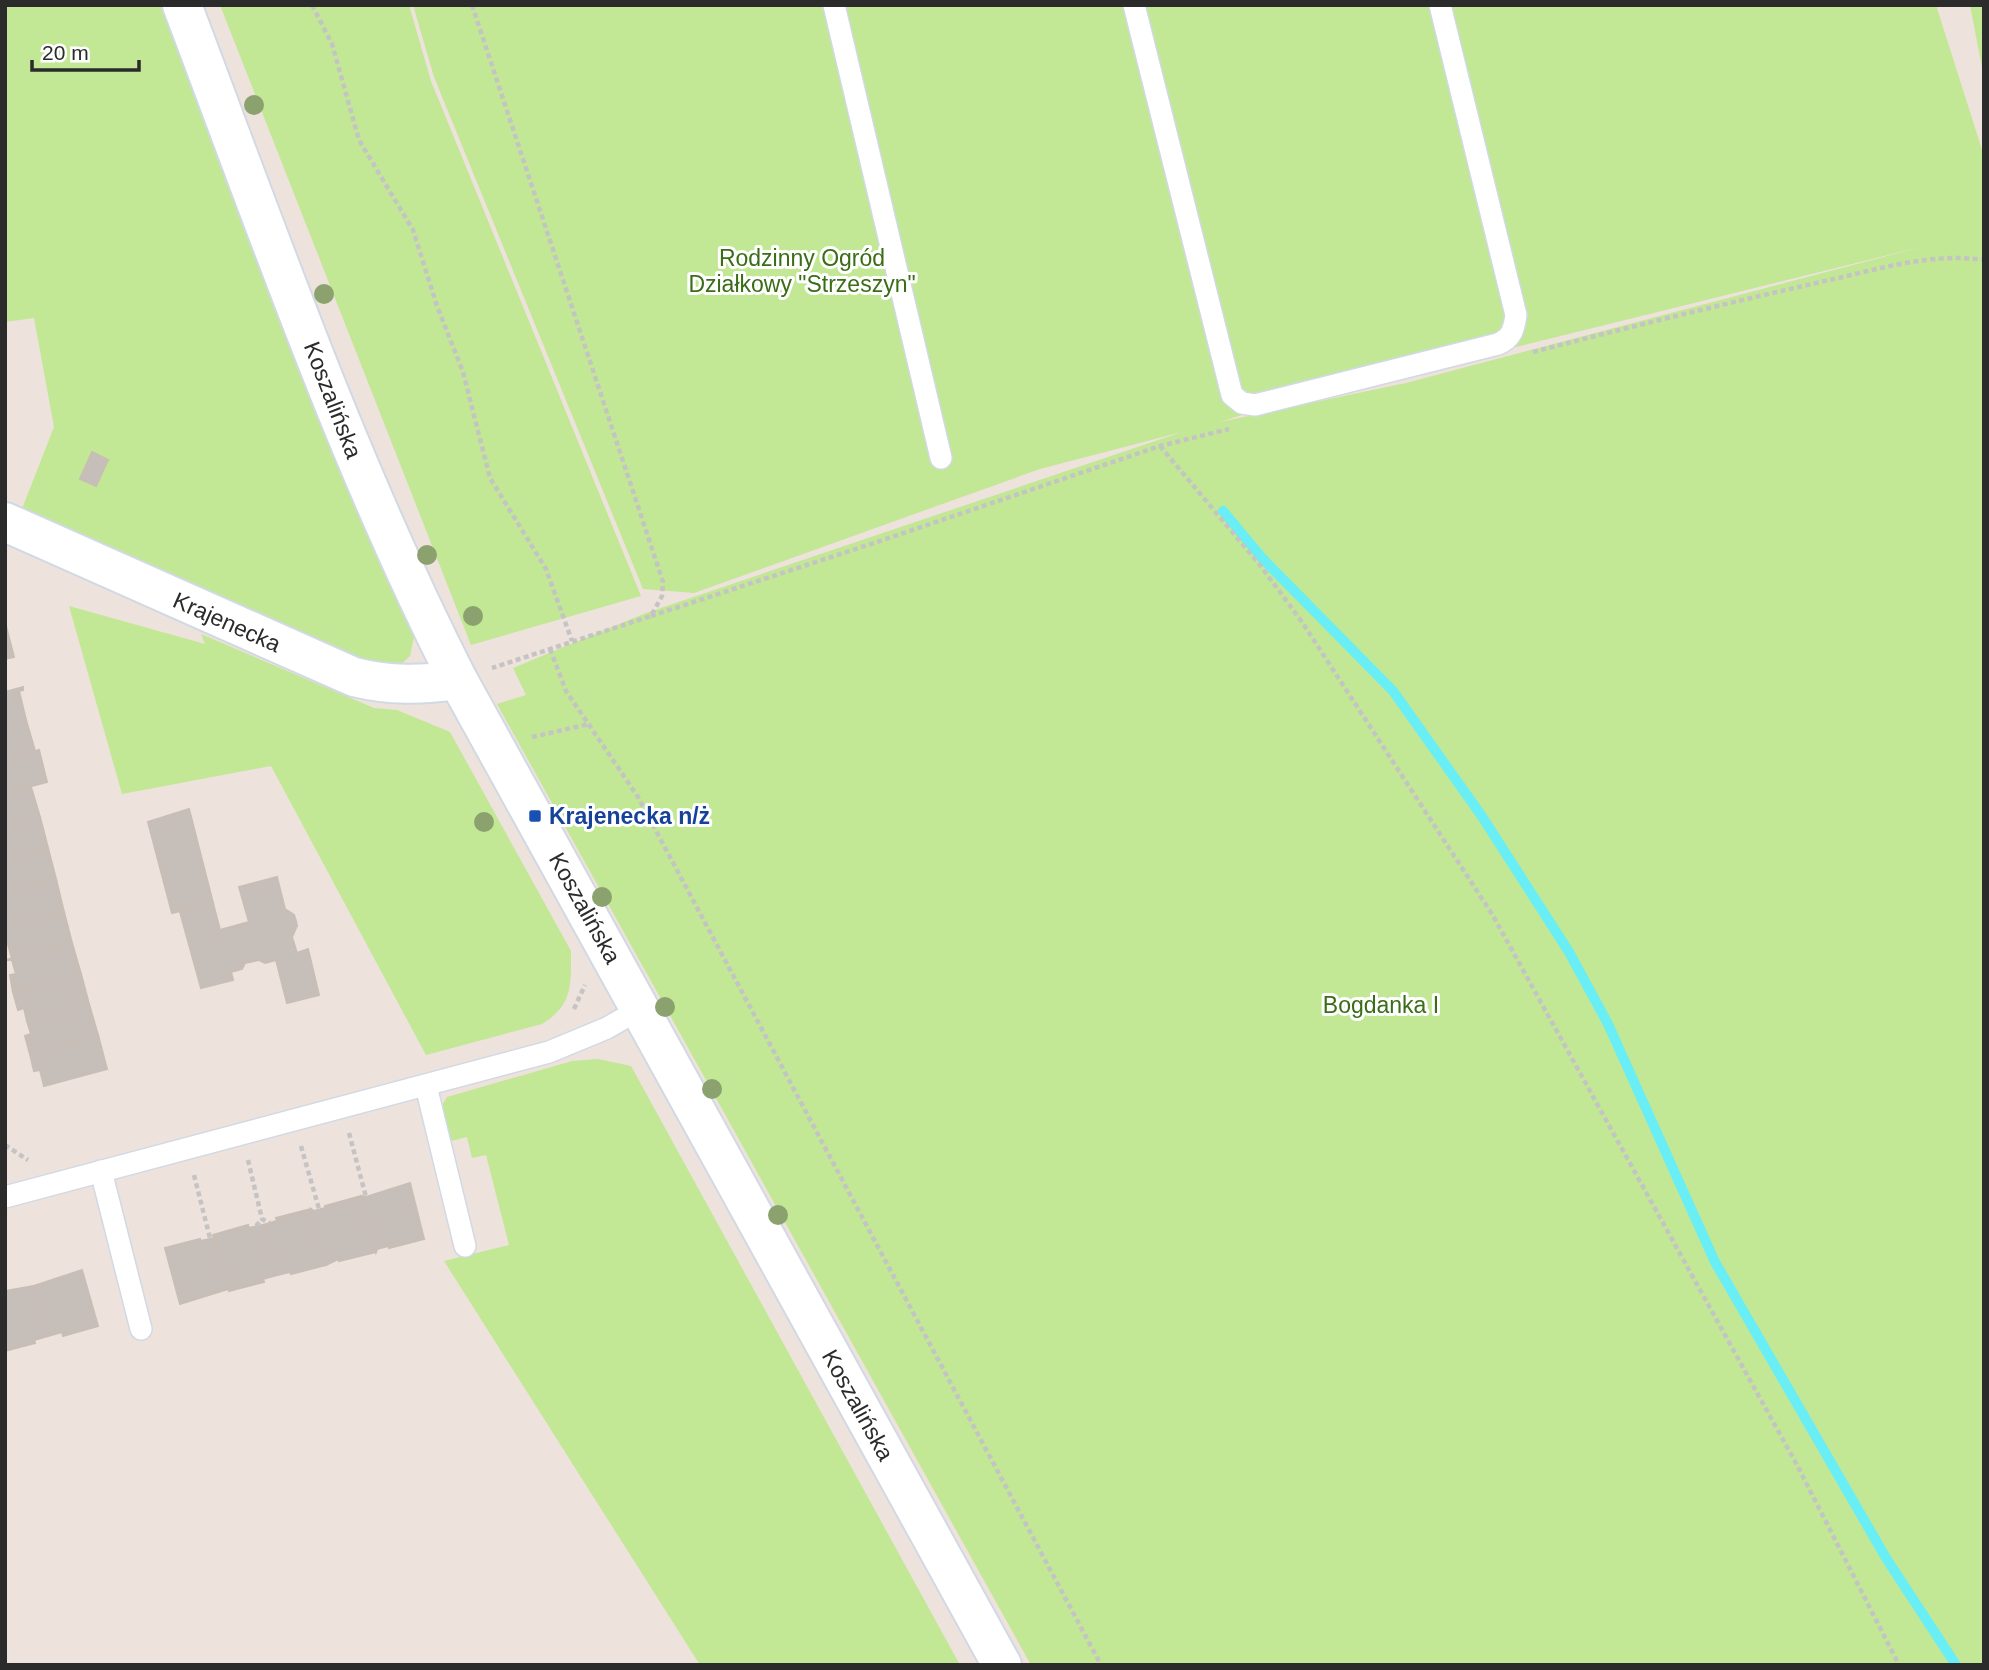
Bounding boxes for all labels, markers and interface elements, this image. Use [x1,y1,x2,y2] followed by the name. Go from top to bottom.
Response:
[32,28,138,72] scale bar
[42,41,89,64] text: 20 m
[688,245,916,297] park label: Rodzinny Ogród Działkowy "Strzeszyn"
[299,338,367,462] street label: Koszalińska
[169,587,285,657] street label: Krajenecka
[549,803,710,829] place label: Krajenecka n/ż
[527,808,543,824] marker: Krajenecka n/ż
[544,848,626,968] street label: Koszalińska
[1323,992,1439,1018] park label: Bogdanka I
[817,1345,899,1465] street label: Koszalińska

